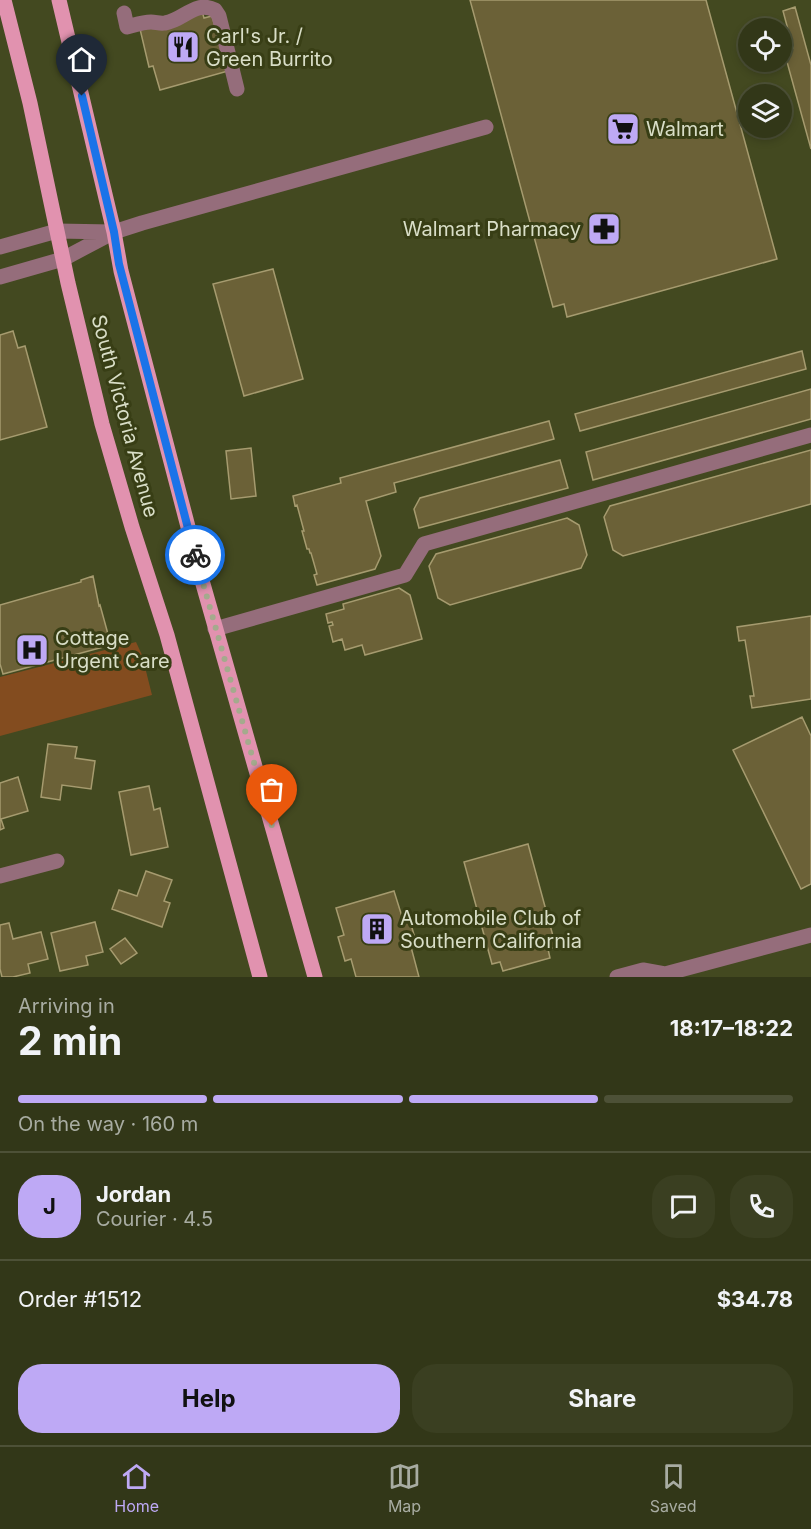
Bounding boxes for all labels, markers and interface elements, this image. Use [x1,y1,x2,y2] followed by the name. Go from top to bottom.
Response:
[738,18,792,138] map controls
[738,18,792,72] button: locate
[206,24,333,71] place label: Carl's Jr. / Green Burrito
[165,29,201,65] restaurant icon: Carl's Jr. / Green Burrito
[56,34,107,96] pin
[65,43,98,76] icon: home
[738,84,792,138] button: layers
[605,111,641,147] supermarket icon: Walmart
[646,117,724,141] place label: Walmart
[586,211,622,247] pharmacy icon: Walmart Pharmacy
[403,217,581,241] place label: Walmart Pharmacy
[86,312,164,520] street label: South Victoria Avenue
[165,525,225,585] courier
[179,539,212,572] icon: bike
[55,626,170,673] place label: Cottage Urgent Care
[14,632,50,668] hospital icon: Cottage Urgent Care
[246,764,297,826] pin
[255,773,288,806] icon: bag
[400,906,582,953] place label: Automobile Club of Southern California
[359,911,395,947] building icon: Automobile Club of Southern California
[18,994,115,1018] text: Arriving in
[670,1015,793,1041] text: 18:17–18:22
[18,1017,122,1064] text: 2 min
[18,1112,198,1136] text: On the way · 160 m
[652,1175,715,1238] button: chat
[730,1175,793,1238] button: phone
[96,1181,171,1207] text: Jordan
[43,1193,56,1219] text: J
[96,1207,213,1231] text: Courier · 4.5
[18,1286,142,1312] text: Order #1512
[717,1286,793,1312] text: $34.78
[18,1364,400,1433] button: Help
[412,1364,793,1433] button: Share
[114,1460,159,1516] tab: Home
[388,1460,421,1516] tab: Map
[650,1460,697,1516] tab: Saved

